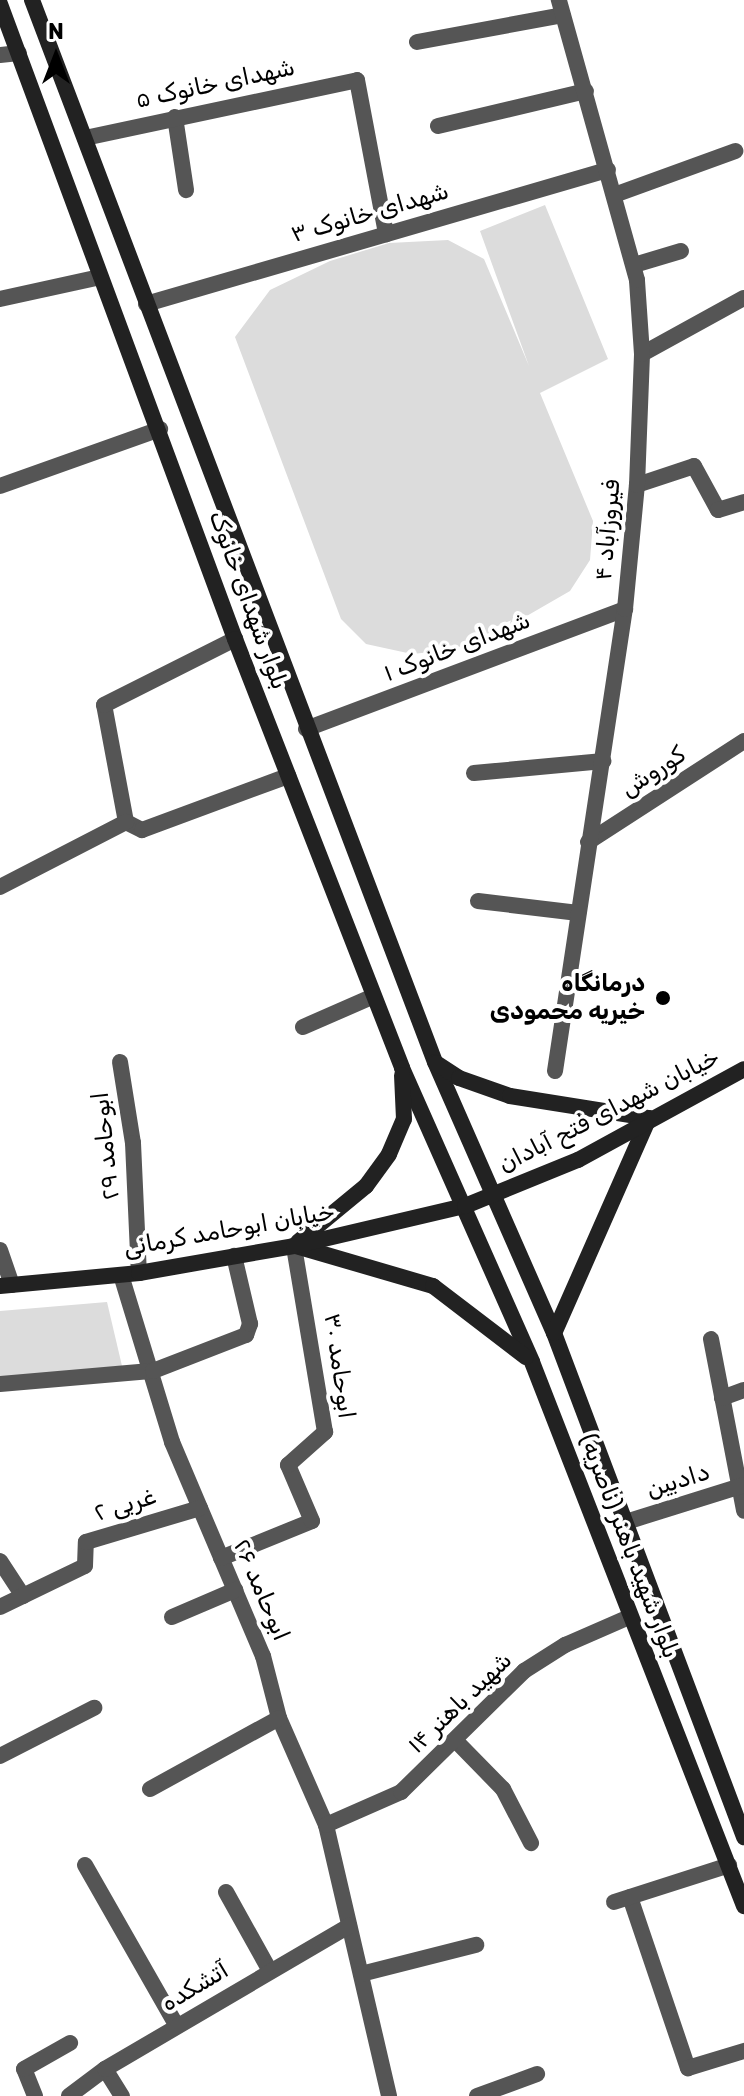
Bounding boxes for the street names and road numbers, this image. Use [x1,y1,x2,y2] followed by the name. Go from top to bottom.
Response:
[133,53,297,115] street label: شهدای خانوک ۵
[288,177,452,249] street label: شهدای خانوک ۳
[589,478,627,582] street label: فیروزآباد ۴
[202,507,294,693] street label: بلوار شهدای خانوک
[380,606,534,688] street label: شهدای خانوک ۱
[615,740,691,804] street label: کوروش
[494,1043,724,1179] street label: خیابان شهدای فتح آبادان
[86,1091,126,1201] street label: ابوحامد ۲۹
[121,1197,337,1263] street label: خیابان ابوحامد کرمانی
[317,1311,361,1421] street label: ابوحامد ۳۰
[573,1430,685,1662] street label: بلوار شهید باهنر (ناصریه)
[643,1458,713,1504] street label: دادبین
[91,1482,159,1528] street label: ۲ غربی
[227,1535,295,1645] street label: ابوحامد ۲۶
[402,1646,518,1760] street label: شهید باهنر ۱۴
[156,1956,234,2018] street label: آتشکده

